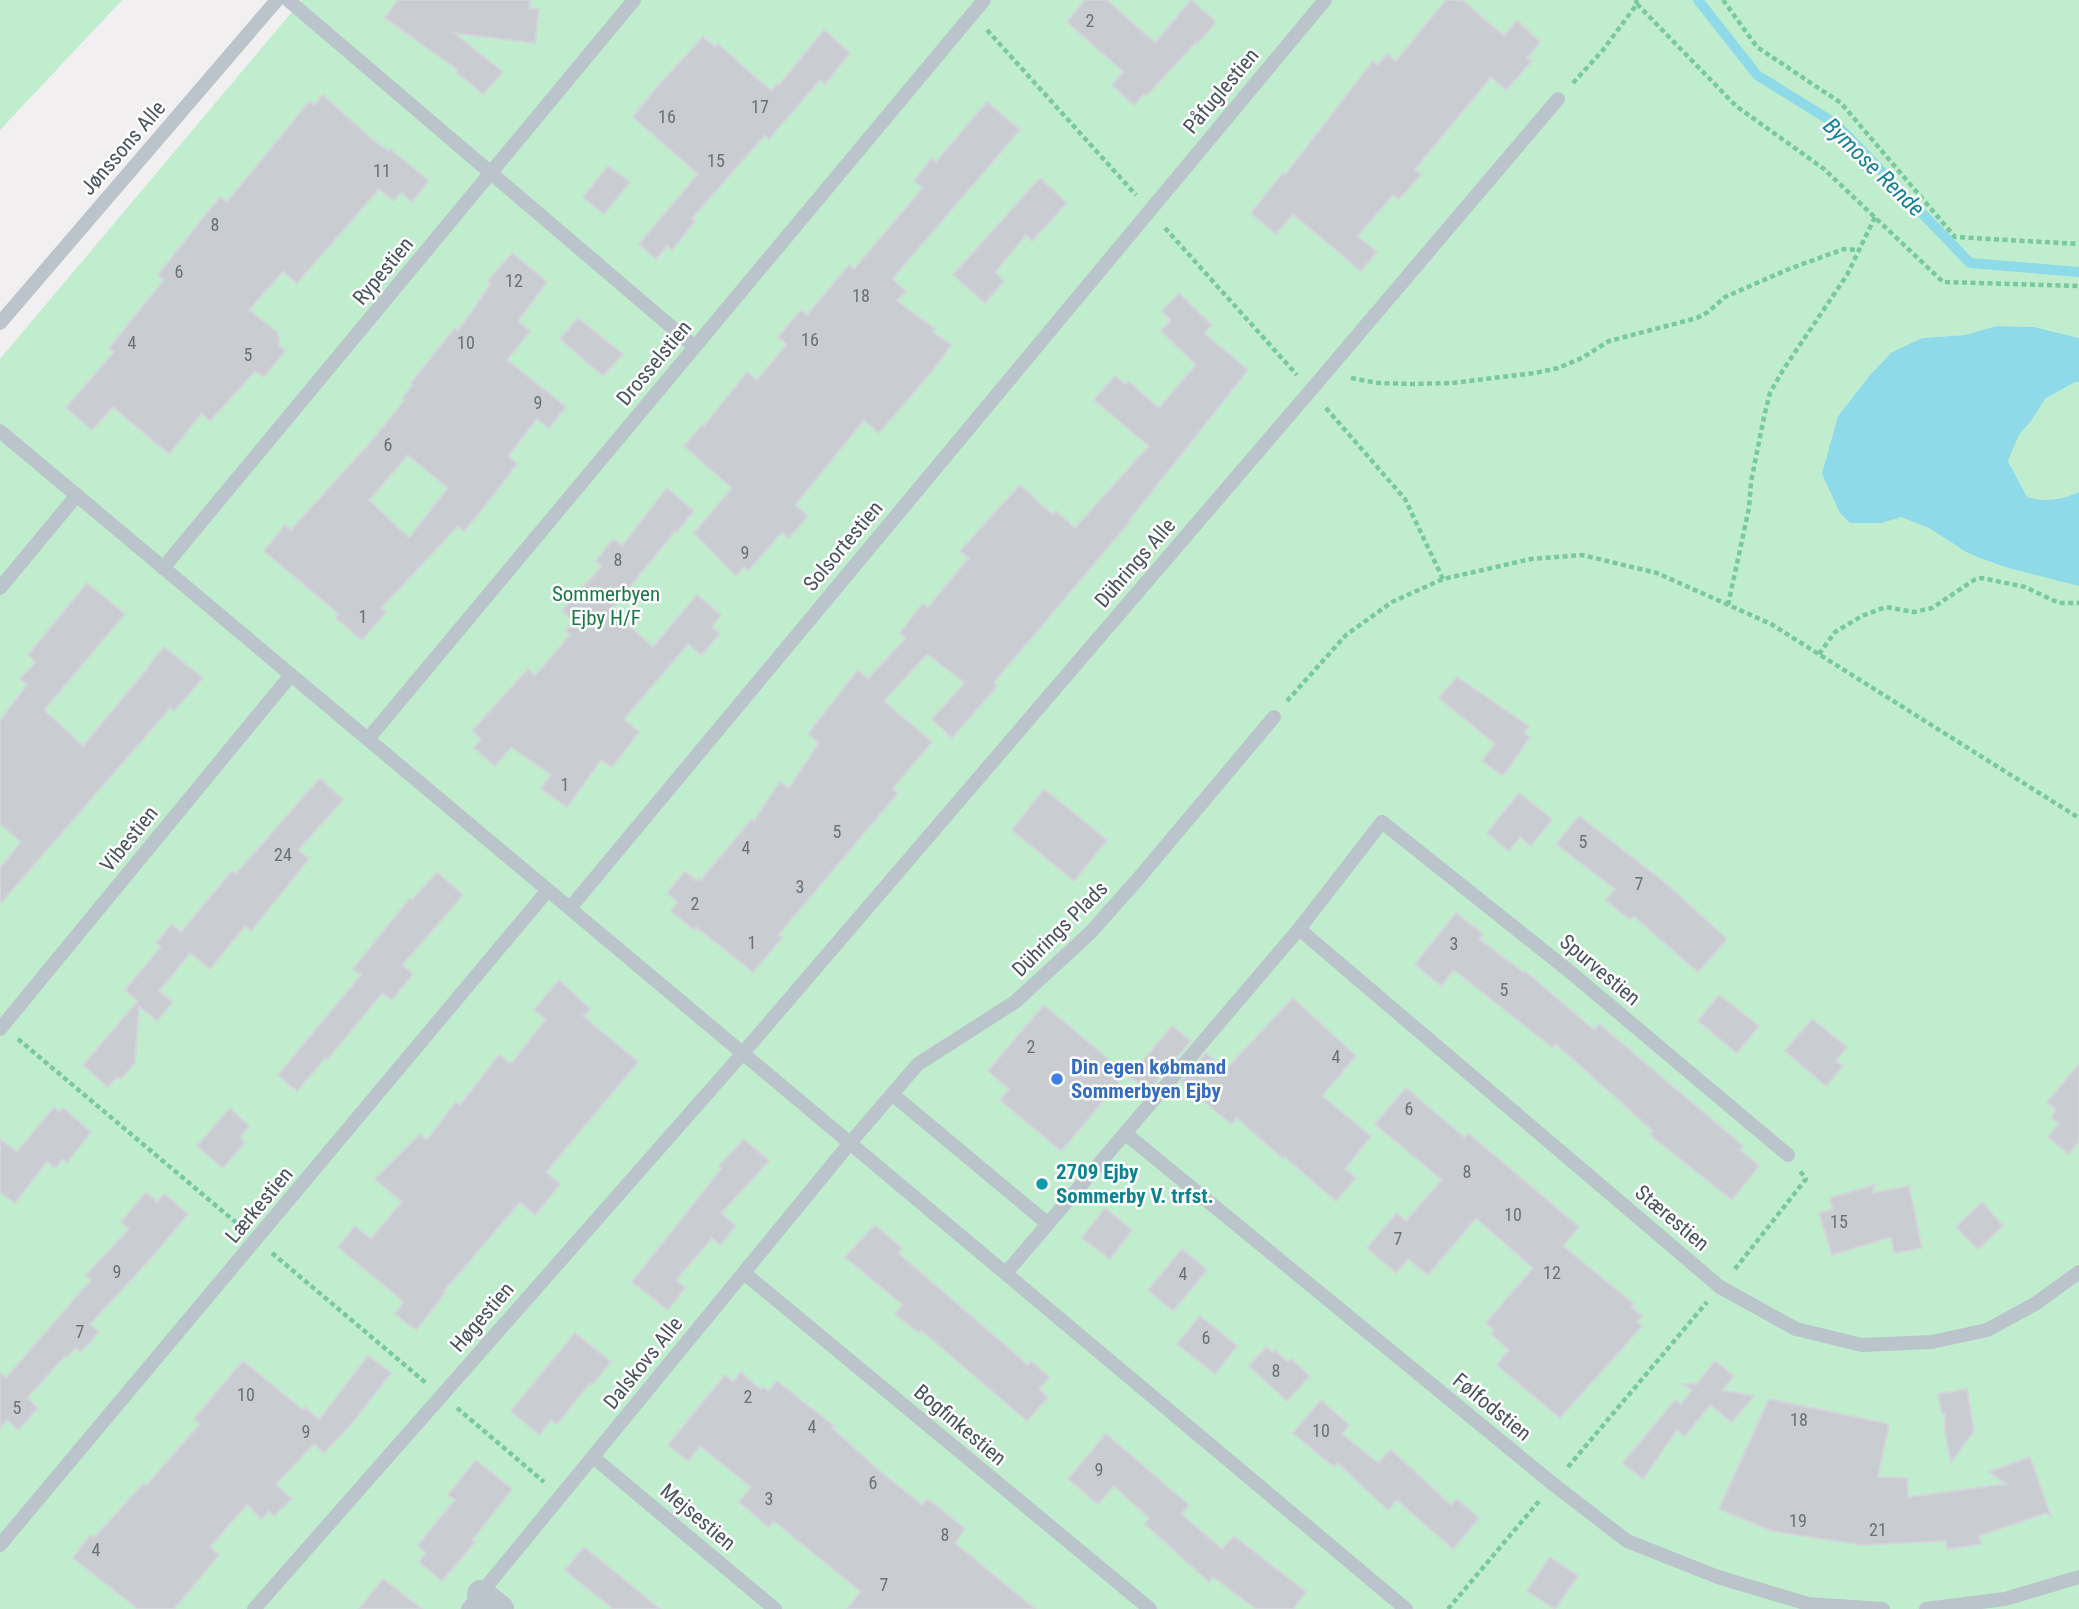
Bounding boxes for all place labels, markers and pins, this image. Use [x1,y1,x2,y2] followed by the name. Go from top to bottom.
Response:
[1071,1055,1226,1103] place label: Din egen købmand Sommerbyen Ejby
[1049,1071,1065,1087] marker: Din egen købmand Sommerbyen Ejby
[1056,1160,1214,1208] place label: 2709 Ejby Sommerby V. trfst.
[1034,1176,1050,1192] marker: 2709 Ejby Sommerby V. trfst.

